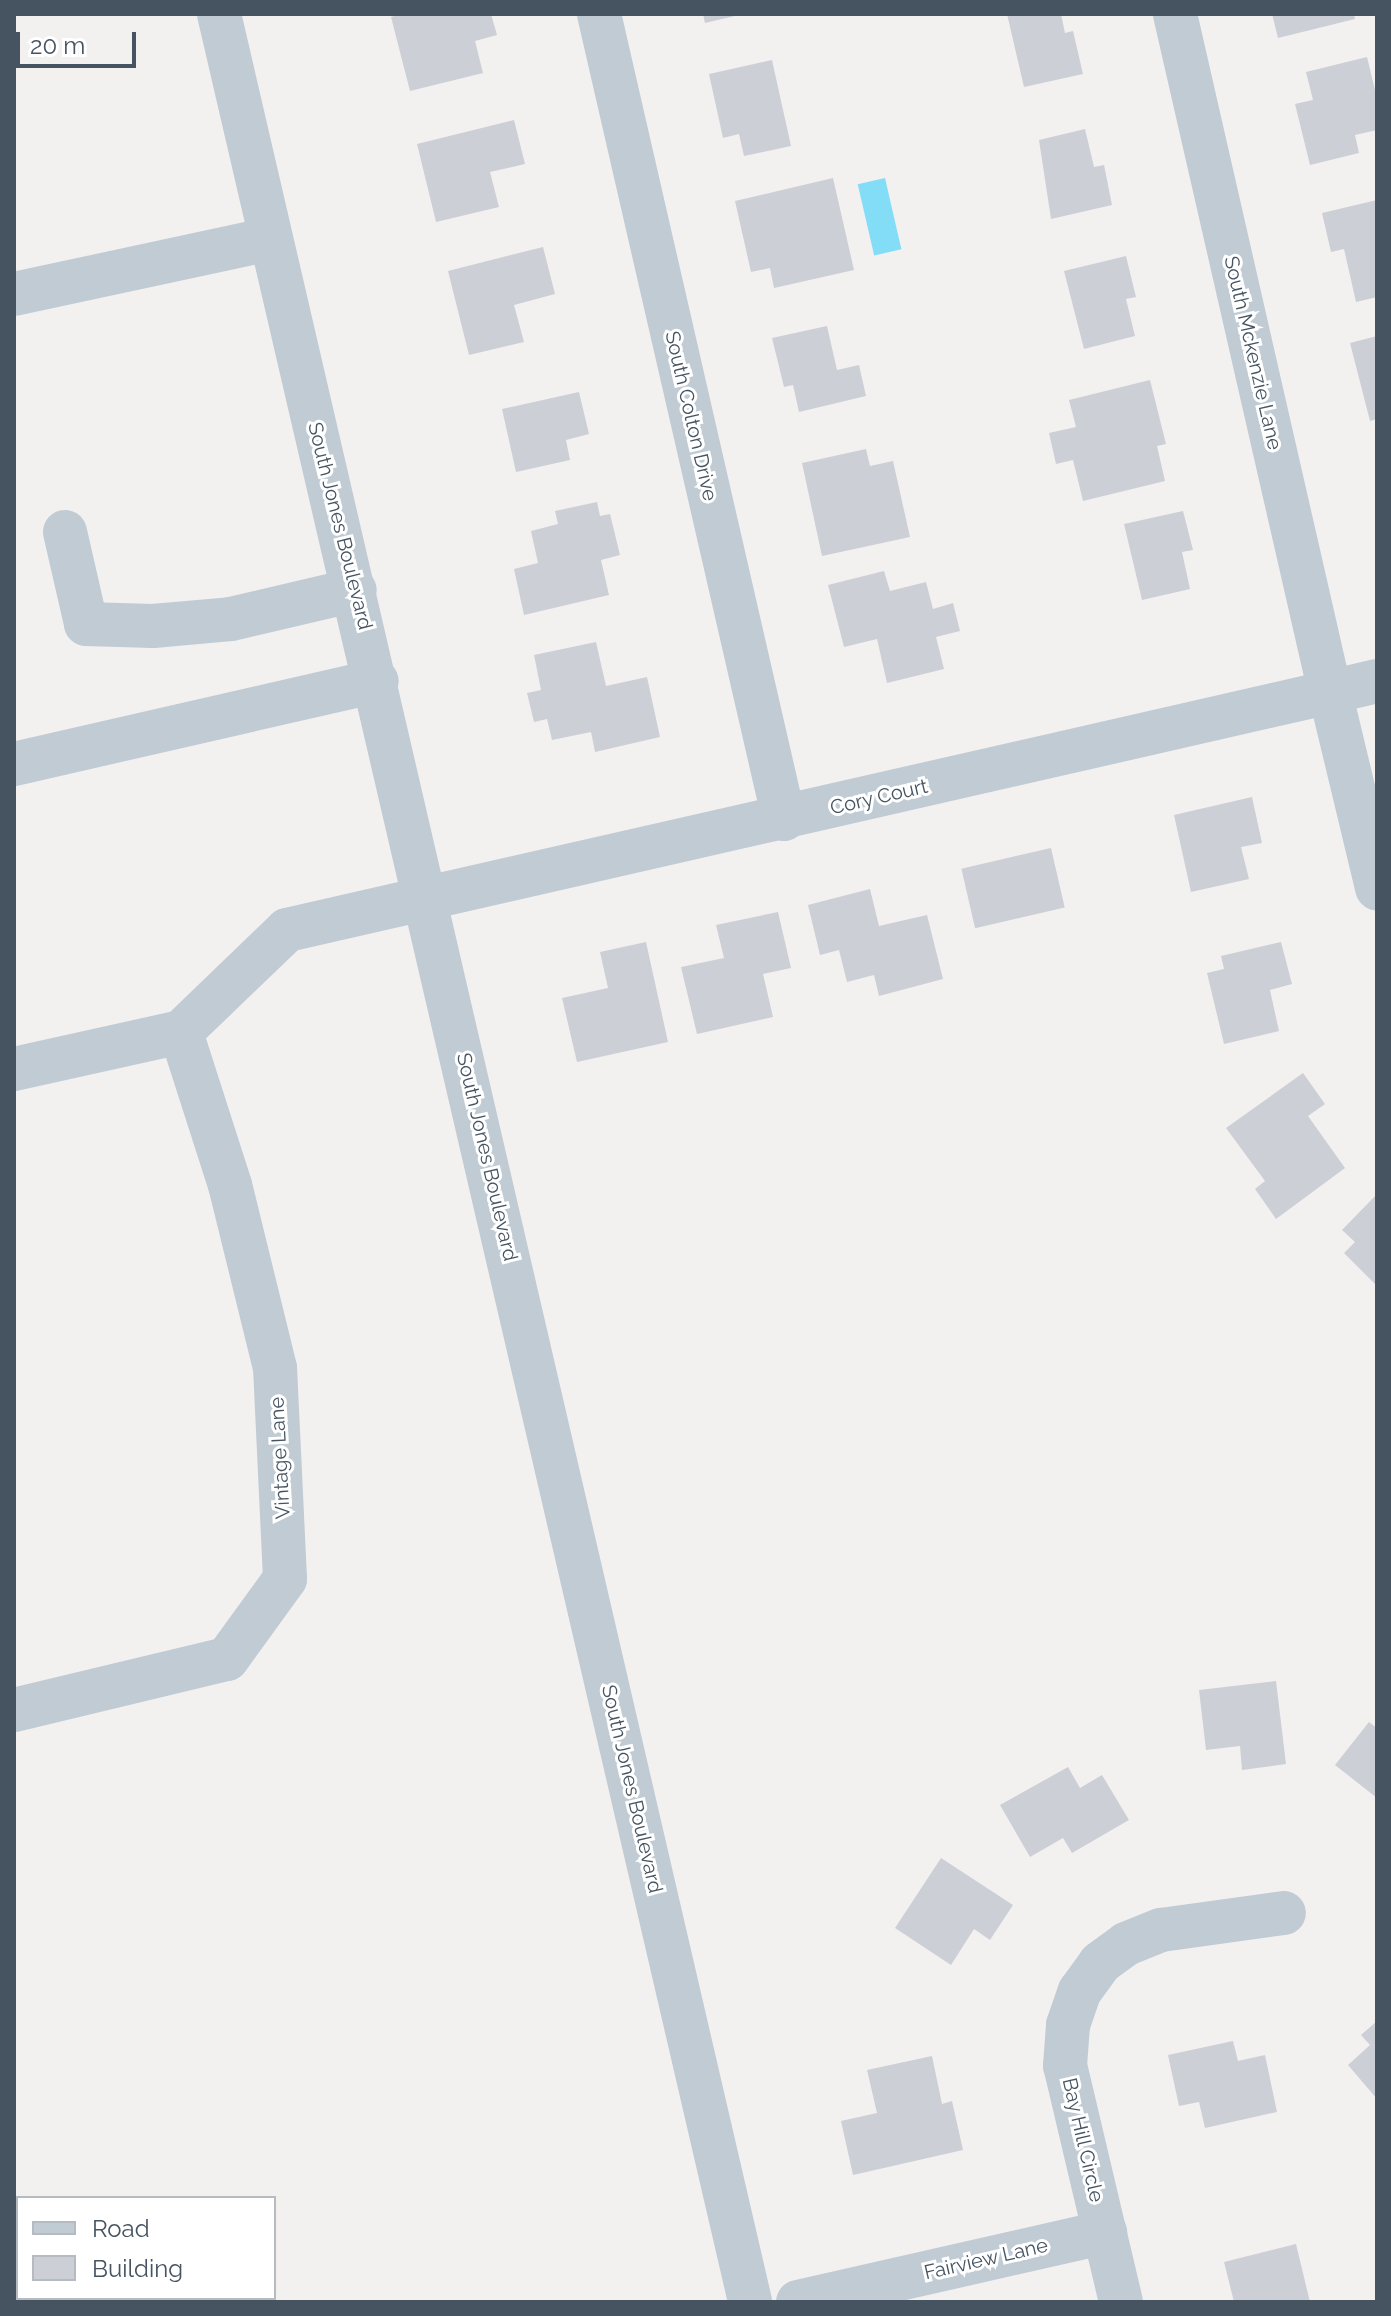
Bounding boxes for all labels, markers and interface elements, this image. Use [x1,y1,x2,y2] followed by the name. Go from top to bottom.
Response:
[20,16,140,66] scale bar
[30,31,85,60] text: 20 m
[1219,254,1287,452] street label: South Mckenzie Lane
[660,329,722,503] street label: South Colton Drive
[303,420,377,632] street label: South Jones Boulevard
[828,774,930,820] street label: Cory Court
[451,1050,523,1264] street label: South Jones Boulevard
[265,1396,295,1520] street label: Vintage Lane
[596,1682,668,1896] street label: South Jones Boulevard
[1057,2075,1109,2205] street label: Bay Hill Circle
[16,2196,276,2300] legend
[92,2214,150,2243] text: Road
[922,2233,1050,2285] street label: Fairview Lane
[92,2254,183,2283] text: Building

